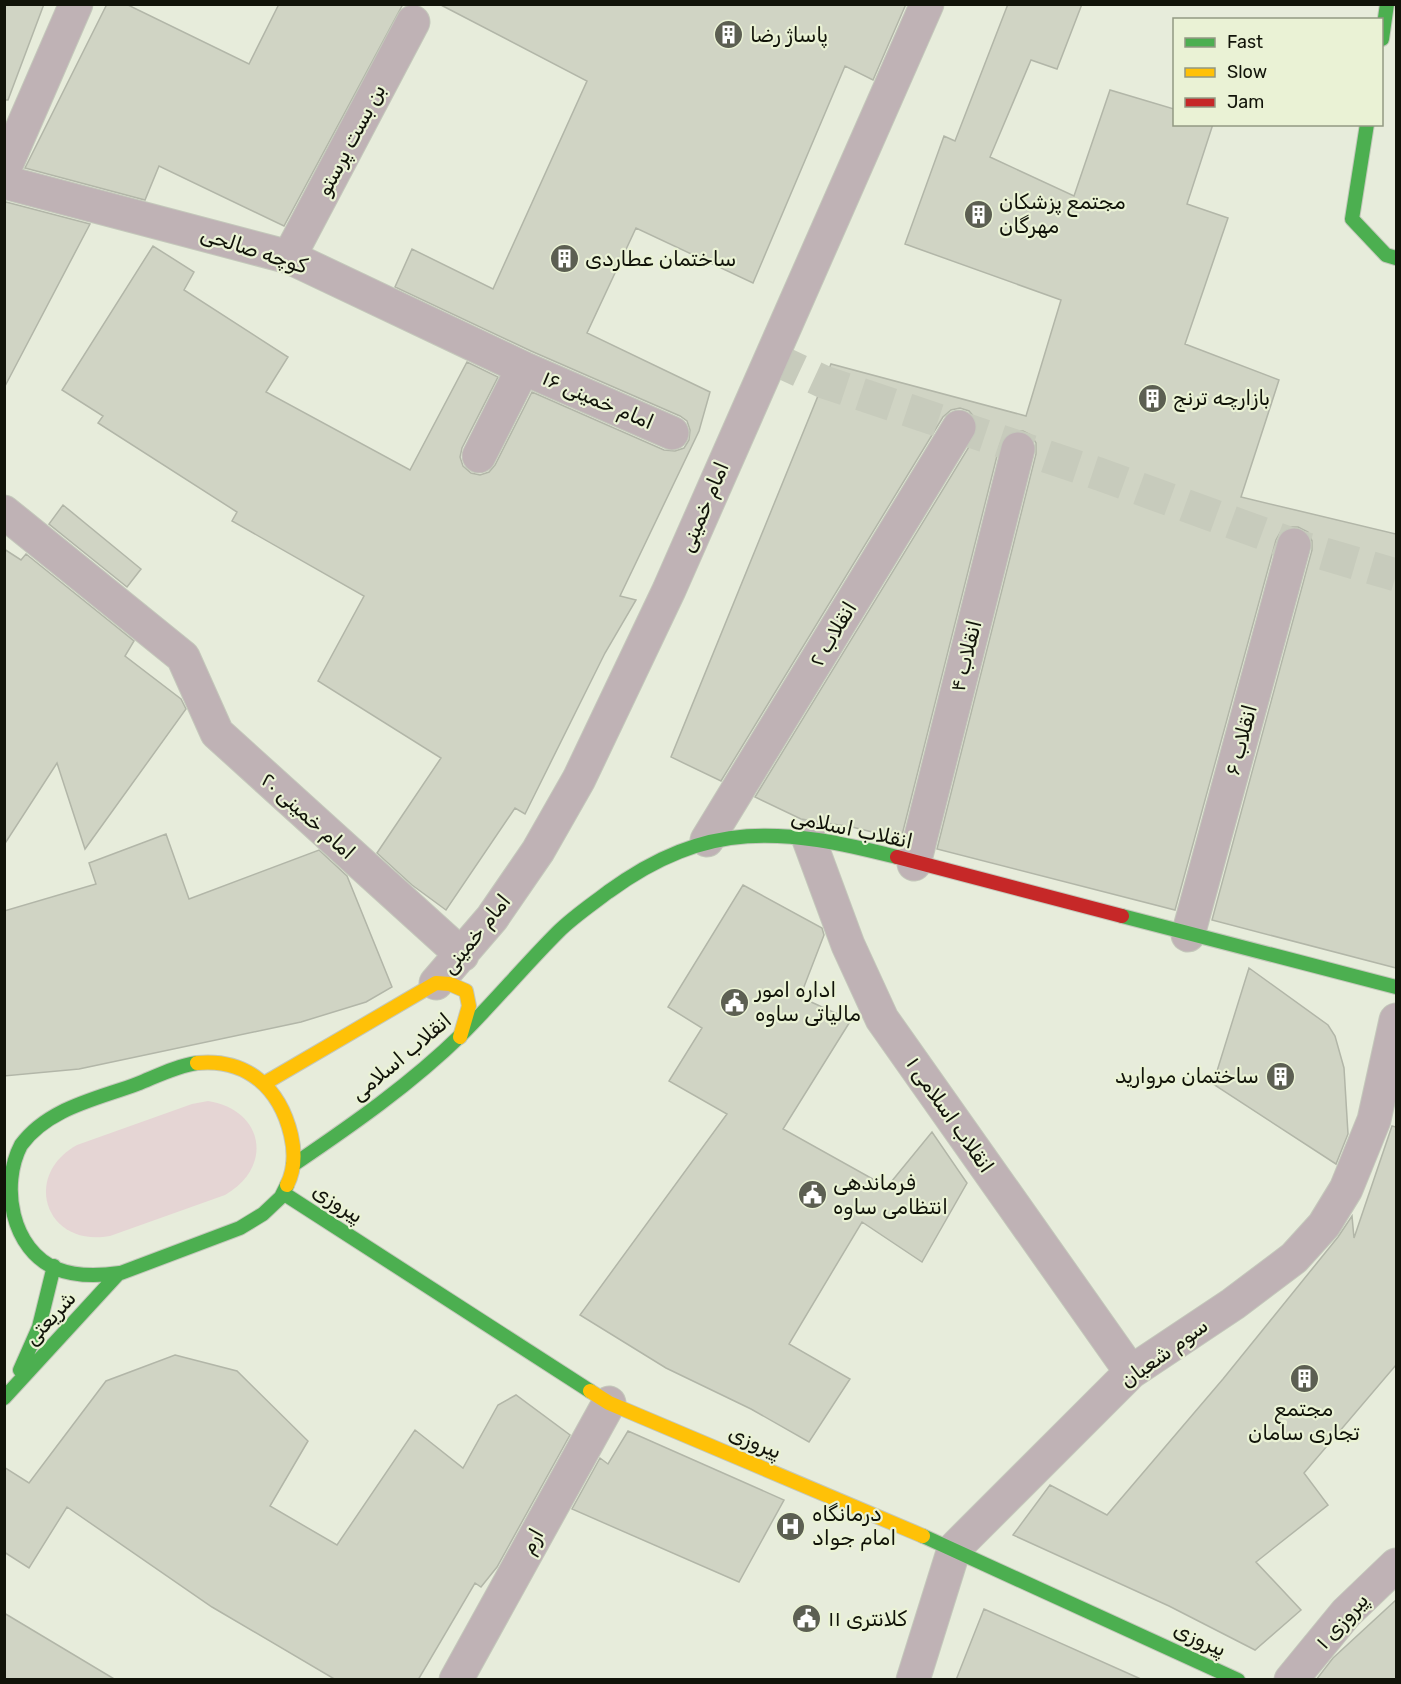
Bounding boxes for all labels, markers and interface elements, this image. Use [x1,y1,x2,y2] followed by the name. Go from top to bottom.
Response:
[1173,18,1383,126] legend
[713,19,745,51] building icon: پاساژ رضا
[750,22,828,49] place label: پاساژ رضا
[1227,31,1263,53] text: Fast
[1227,61,1267,83] text: Slow
[311,80,392,201] street label: بن بست پرستو
[1227,91,1264,113] text: Jam
[999,189,1126,238] place label: مجتمع پزشكان مهرگان
[962,198,994,230] building icon: مجتمع پزشكان مهرگان
[197,221,311,280] street label: کوچه صالحی
[548,243,580,275] building icon: ساختمان عطاردی
[585,246,736,271] place label: ساختمان عطاردی
[538,365,658,435] street label: امام خمینی ۱۶
[1136,382,1168,414] building icon: بازارچه ترنج
[1173,385,1270,412] place label: بازارچه ترنج
[673,458,735,556] street label: امام خمینی
[803,597,862,671] street label: انقلاب ۲
[945,618,986,694] street label: انقلاب ۴
[1219,702,1262,778] street label: انقلاب ۶
[255,767,361,865] street label: امام خمینی ۲۰
[789,803,915,854] street label: انقلاب اسلامی
[436,889,516,979] street label: امام خمینی
[753,977,861,1027] place label: اداره امور مالیاتی ساوه
[718,986,750,1018] public building icon: اداره امور مالیاتی ساوه
[345,1007,456,1106] street label: انقلاب اسلامی
[901,1052,999,1177] street label: انقلاب اسلامی ۱
[1264,1060,1296,1092] building icon: ساختمان مروارید
[1115,1063,1259,1089] place label: ساختمان مروارید
[833,1170,948,1220] place label: فرماندهی انتظامی ساوه
[307,1177,368,1230] street label: پیروزی
[796,1179,828,1211] public building icon: فرماندهی انتظامی ساوه
[18,1285,81,1350] street label: شریعتی
[1115,1312,1213,1394] street label: سوم شعبان
[1288,1362,1320,1394] building icon: مجتمع تجاری سامان
[1248,1396,1360,1445] place label: مجتمع تجاری سامان
[724,1419,785,1466] street label: پیروزی
[812,1501,896,1551] place label: درمانگاه امام جواد
[775,1510,807,1542] hospital icon: درمانگاه امام جواد
[515,1524,549,1558] street label: ارم
[1310,1588,1375,1655] street label: پیروزی ۱
[791,1603,823,1635] public building icon: کلانتری ۱۱
[828,1606,907,1631] place label: کلانتری ۱۱
[1169,1616,1230,1663] street label: پیروزی

